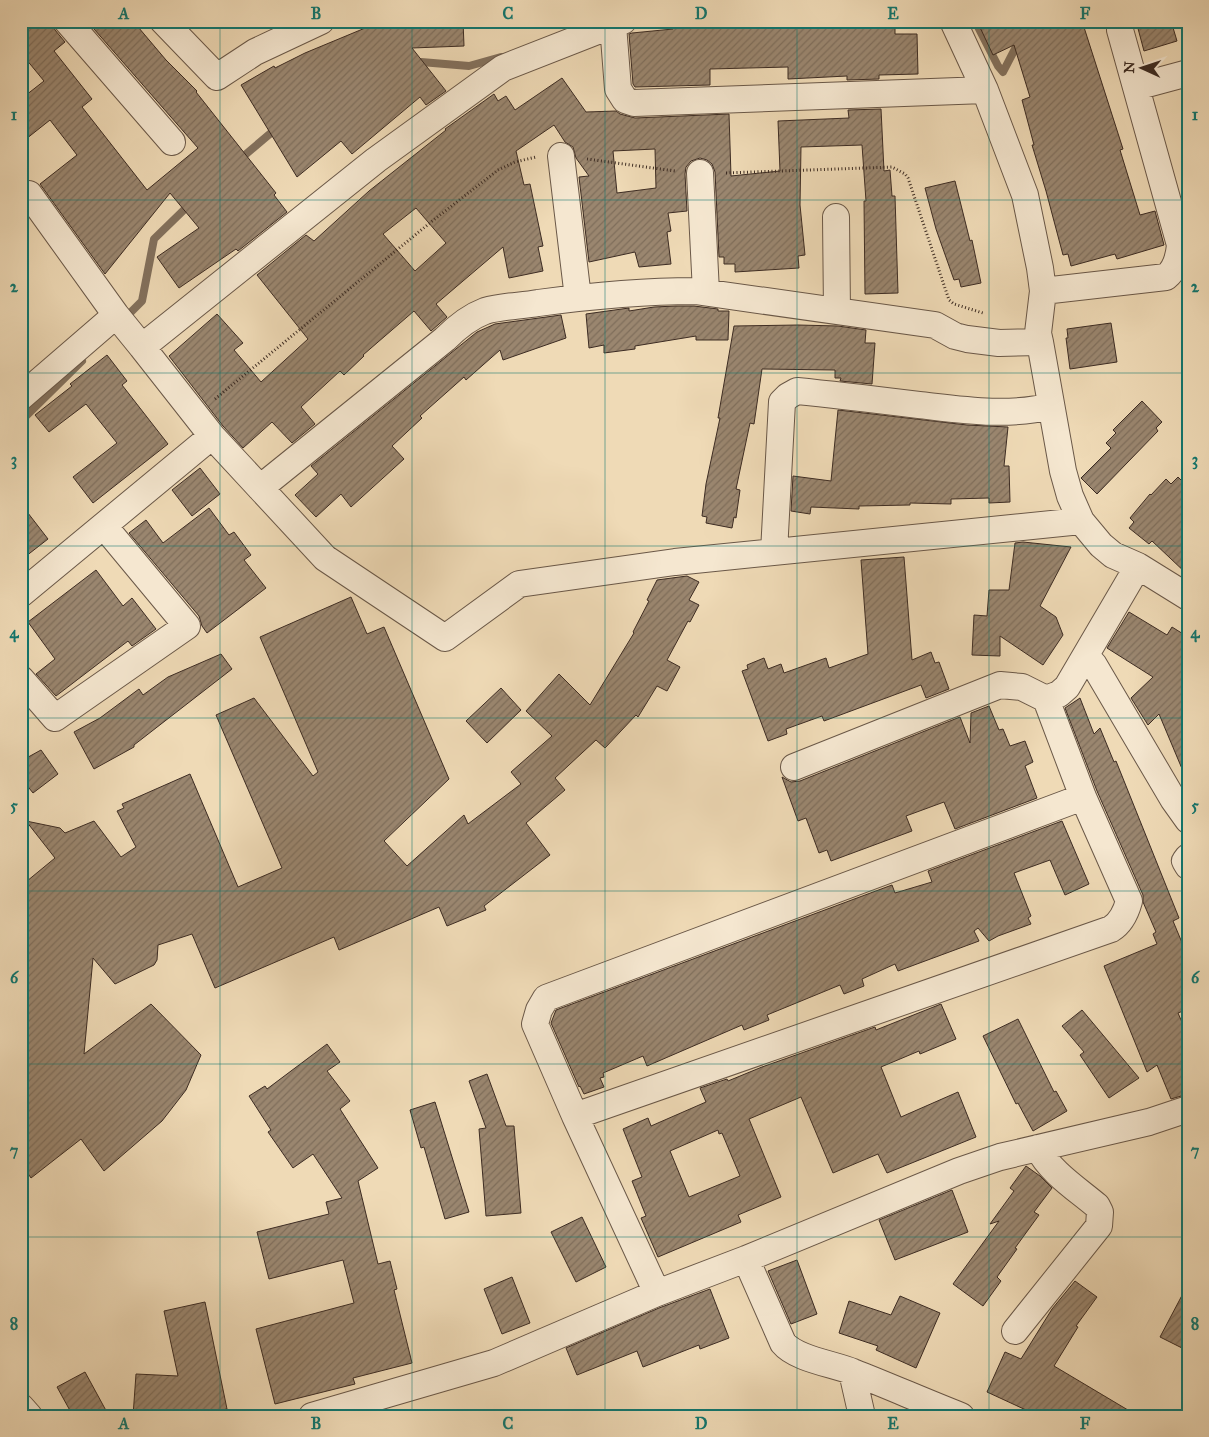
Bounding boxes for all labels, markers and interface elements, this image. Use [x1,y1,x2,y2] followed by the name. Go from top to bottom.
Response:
[118,4,130,23] text: A
[311,4,321,23] text: B
[503,4,514,23] text: C
[695,4,708,23] text: D
[887,4,899,23] text: E
[1080,4,1091,23] text: F
[1116,42,1166,92] north arrow
[1121,61,1138,74] text: N
[11,105,18,124] text: 1
[1192,105,1199,124] text: 1
[10,277,19,296] text: 2
[1191,277,1200,296] text: 2
[11,450,17,470] text: 3
[1192,450,1198,470] text: 3
[10,623,20,643] text: 4
[1191,623,1201,643] text: 4
[10,796,18,815] text: 5
[1191,796,1199,815] text: 5
[10,968,19,987] text: 6
[1191,968,1200,987] text: 6
[10,1141,19,1160] text: 7
[1191,1141,1200,1160] text: 7
[10,1314,18,1333] text: 8
[1191,1314,1199,1333] text: 8
[118,1414,130,1433] text: A
[311,1414,321,1433] text: B
[503,1414,514,1433] text: C
[695,1414,708,1433] text: D
[887,1414,899,1433] text: E
[1080,1414,1091,1433] text: F

